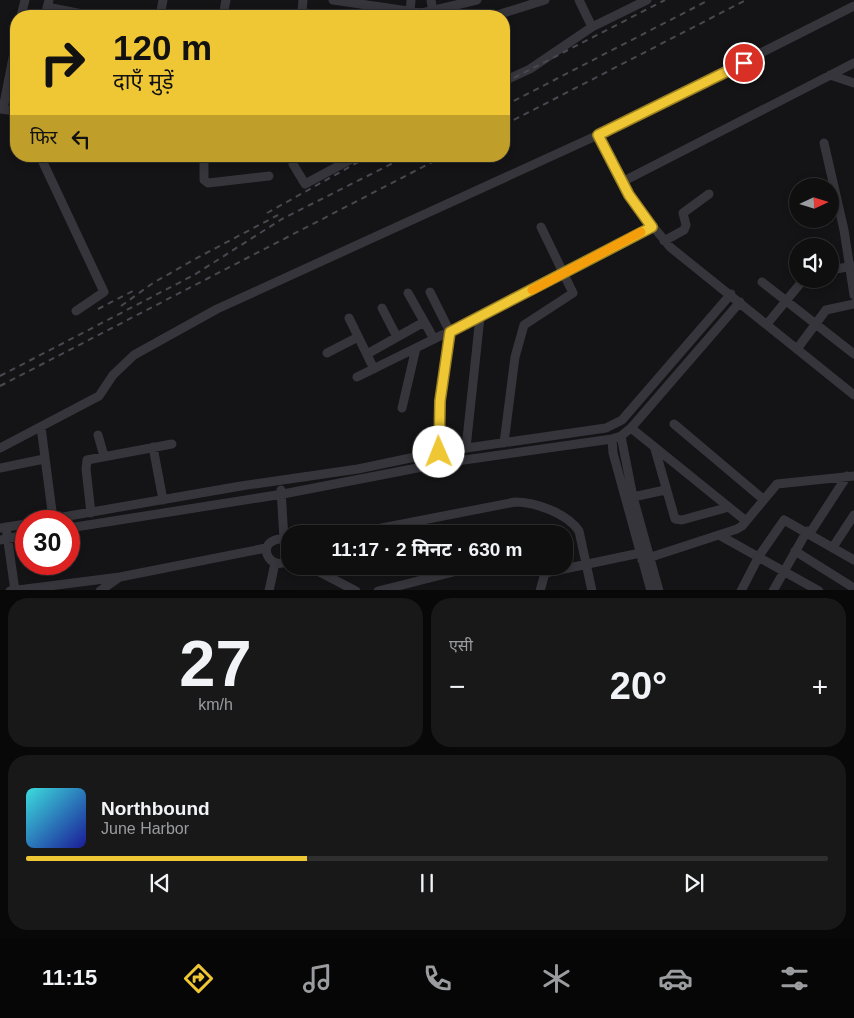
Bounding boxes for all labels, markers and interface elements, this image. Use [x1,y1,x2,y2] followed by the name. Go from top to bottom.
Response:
[113,28,212,67] text: 120 m
[30,30,95,95] icon: right
[723,42,765,84] pin
[730,49,758,77] icon: arrive
[113,69,174,94] text: दाएँ मुड़ें
[67,125,95,153] icon: left
[30,127,57,148] text: फिर
[789,178,839,228] north arrow
[789,178,839,288] map controls
[789,238,839,288] button: sound
[412,425,464,477] position arrow
[15,510,80,575] speed limit sign: 30
[332,539,522,560] text: 11:17 · 2 मिनट · 630 m
[179,627,252,700] text: 27
[449,637,473,654] text: एसी
[610,665,667,707] text: 20°
[449,671,465,702] text: −
[812,671,828,702] text: +
[198,696,233,713] text: km/h
[101,798,210,819] text: Northbound
[101,820,189,837] text: June Harbor
[146,869,174,897] icon: previous
[413,869,441,897] icon: pause
[680,869,708,897] icon: next
[181,961,216,996] icon: directions
[300,961,335,996] icon: music
[420,961,455,996] icon: phone
[539,961,574,996] icon: climate
[658,961,693,996] icon: car
[777,961,812,996] icon: filters
[42,965,97,990] text: 11:15

